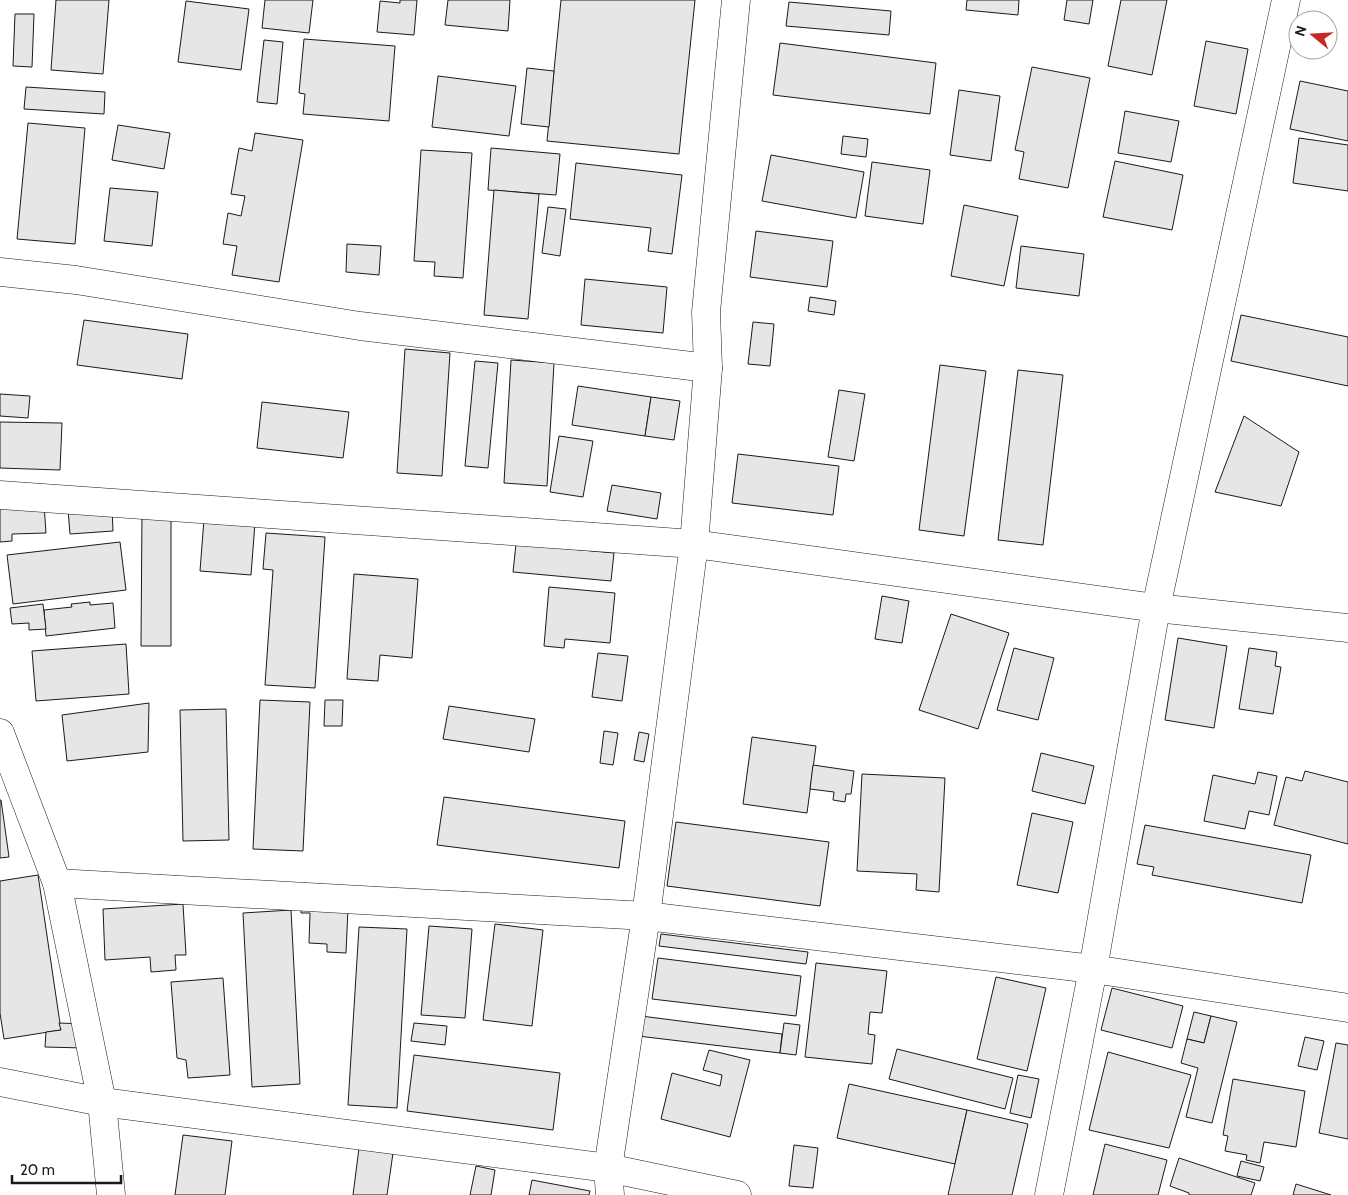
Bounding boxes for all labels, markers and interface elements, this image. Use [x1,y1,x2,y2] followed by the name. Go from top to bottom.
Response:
[1288,10,1338,60] north arrow
[1291,23,1311,38] text: N
[12,1152,121,1184] scale bar
[20,1161,55,1179] text: 20 m

